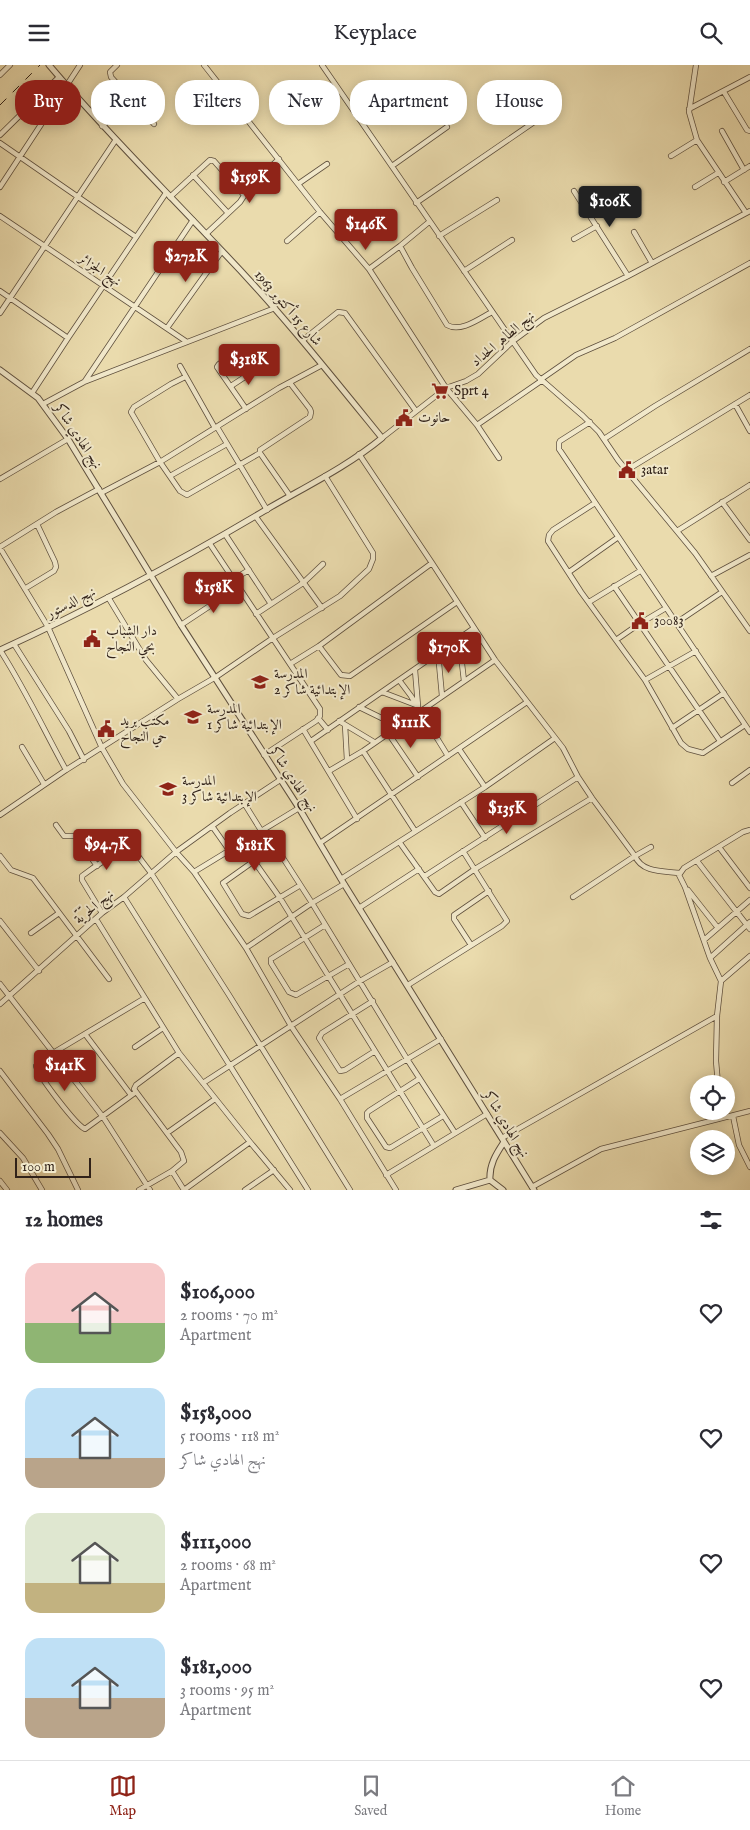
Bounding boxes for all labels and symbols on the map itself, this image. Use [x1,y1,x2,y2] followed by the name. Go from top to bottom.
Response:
[215,161,285,204] pin: $159K
[575,185,645,228] pin: $106K
[331,209,401,251] pin: $146K
[151,241,221,283] pin: $272K
[72,248,125,293] street label: نهج الجزائر
[249,265,327,351] street label: شارع 15 أكتوبر 1963
[467,307,541,373] street label: نهج الطاهر الحداد
[214,343,284,386] pin: $318K
[430,381,450,401] supermarket icon: Sprt 4
[454,382,489,400] place label: Sprt 4
[46,398,106,474] street label: نهج الهادي شاكر
[394,408,414,428] public building icon: حانوت
[418,409,450,427] place label: حانوت
[617,460,637,480] public building icon: 3atar
[641,461,668,479] place label: 3atar
[179,571,249,614] pin: $158K
[41,583,100,627] street label: نهج الدستور
[630,611,650,631] public building icon: 30083
[654,612,684,630] place label: 30083
[106,622,157,659] place label: دار الشباب بحي النجاح
[82,629,102,649] public building icon: دار الشباب بحي النجاح
[414,631,484,674] pin: $170K
[274,665,350,700] place label: المدرسة الإبتدائية شاكر 2
[250,672,270,692] school or university icon: المدرسة الإبتدائية شاكر 2
[207,700,282,735] place label: المدرسة الإبتدائية شاكر 1
[183,707,203,727] school or university icon: المدرسة الإبتدائية شاكر 1
[376,707,446,749] pin: $111K
[120,712,169,749] place label: مكتب بريد حي النجاح
[96,719,116,739] public building icon: مكتب بريد حي النجاح
[261,741,321,817] street label: نهج الهادي شاكر
[182,772,257,807] place label: المدرسة الإبتدائية شاكر 3
[158,779,178,799] school or university icon: المدرسة الإبتدائية شاكر 3
[472,793,542,835] pin: $135K
[66,829,148,871] pin: $94.7K
[220,829,290,872] pin: $181K
[69,884,119,931] street label: نهج الحرّيّة
[30,1049,100,1092] pin: $141K
[475,1085,533,1162] street label: نهج الهادي شاكر
[15,1155,91,1178] scale bar

